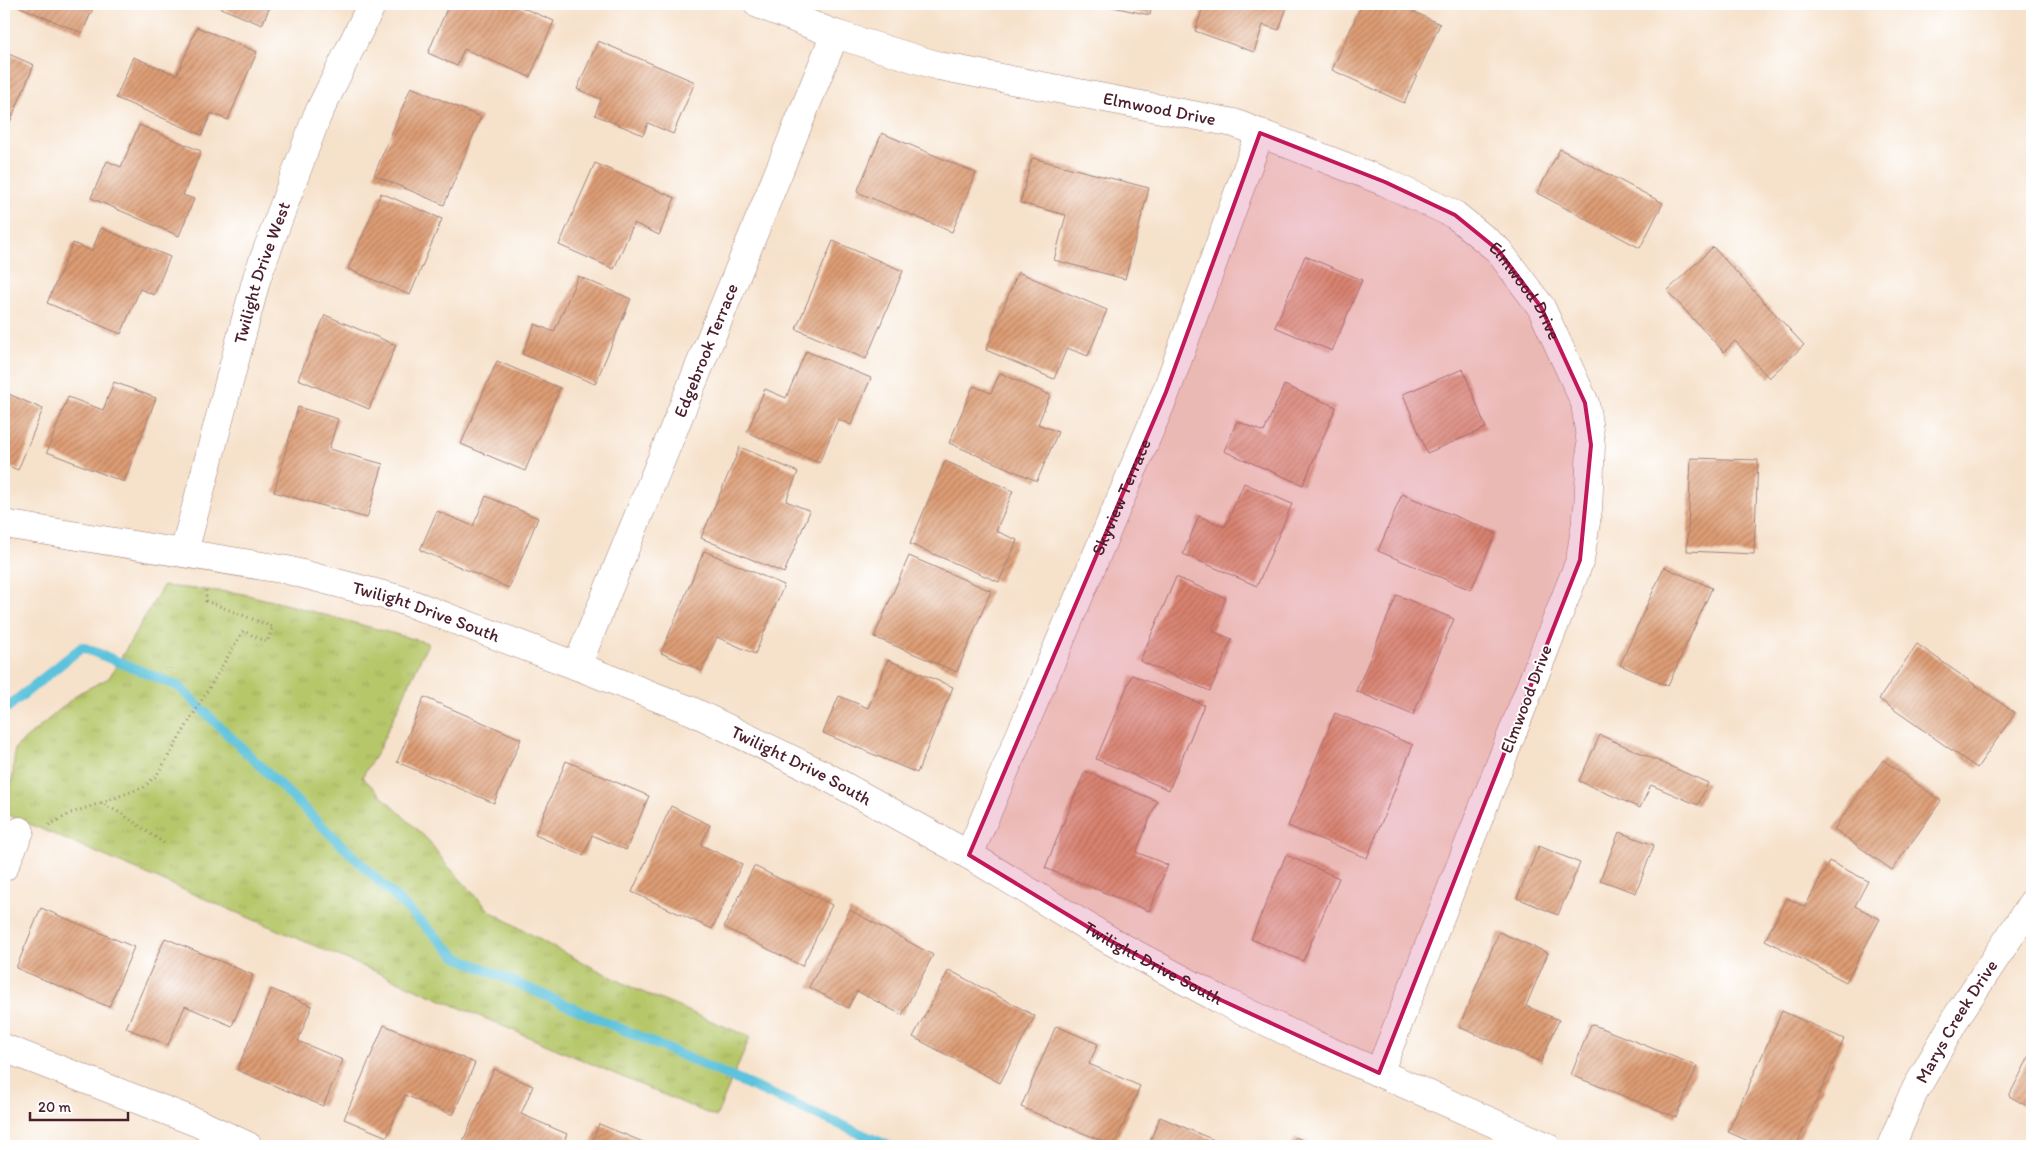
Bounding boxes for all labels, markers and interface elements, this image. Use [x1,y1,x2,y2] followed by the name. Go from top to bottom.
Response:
[1101,87,1218,130] street label: Elmwood Drive
[229,198,295,346] street label: Twilight Drive West
[1485,236,1566,343] street label: Elmwood Drive
[669,280,743,421] street label: Edgebrook Terrace
[1087,435,1156,559] street label: Skyview Terrace
[350,576,503,647] street label: Twilight Drive South
[1495,642,1557,756] street label: Elmwood Drive
[727,720,876,810] street label: Twilight Drive South
[1080,916,1227,1010] street label: Twilight Drive South
[1910,955,2002,1087] street label: Marys Creek Drive
[30,1090,128,1122] scale bar
[38,1098,72,1116] text: 20 m

